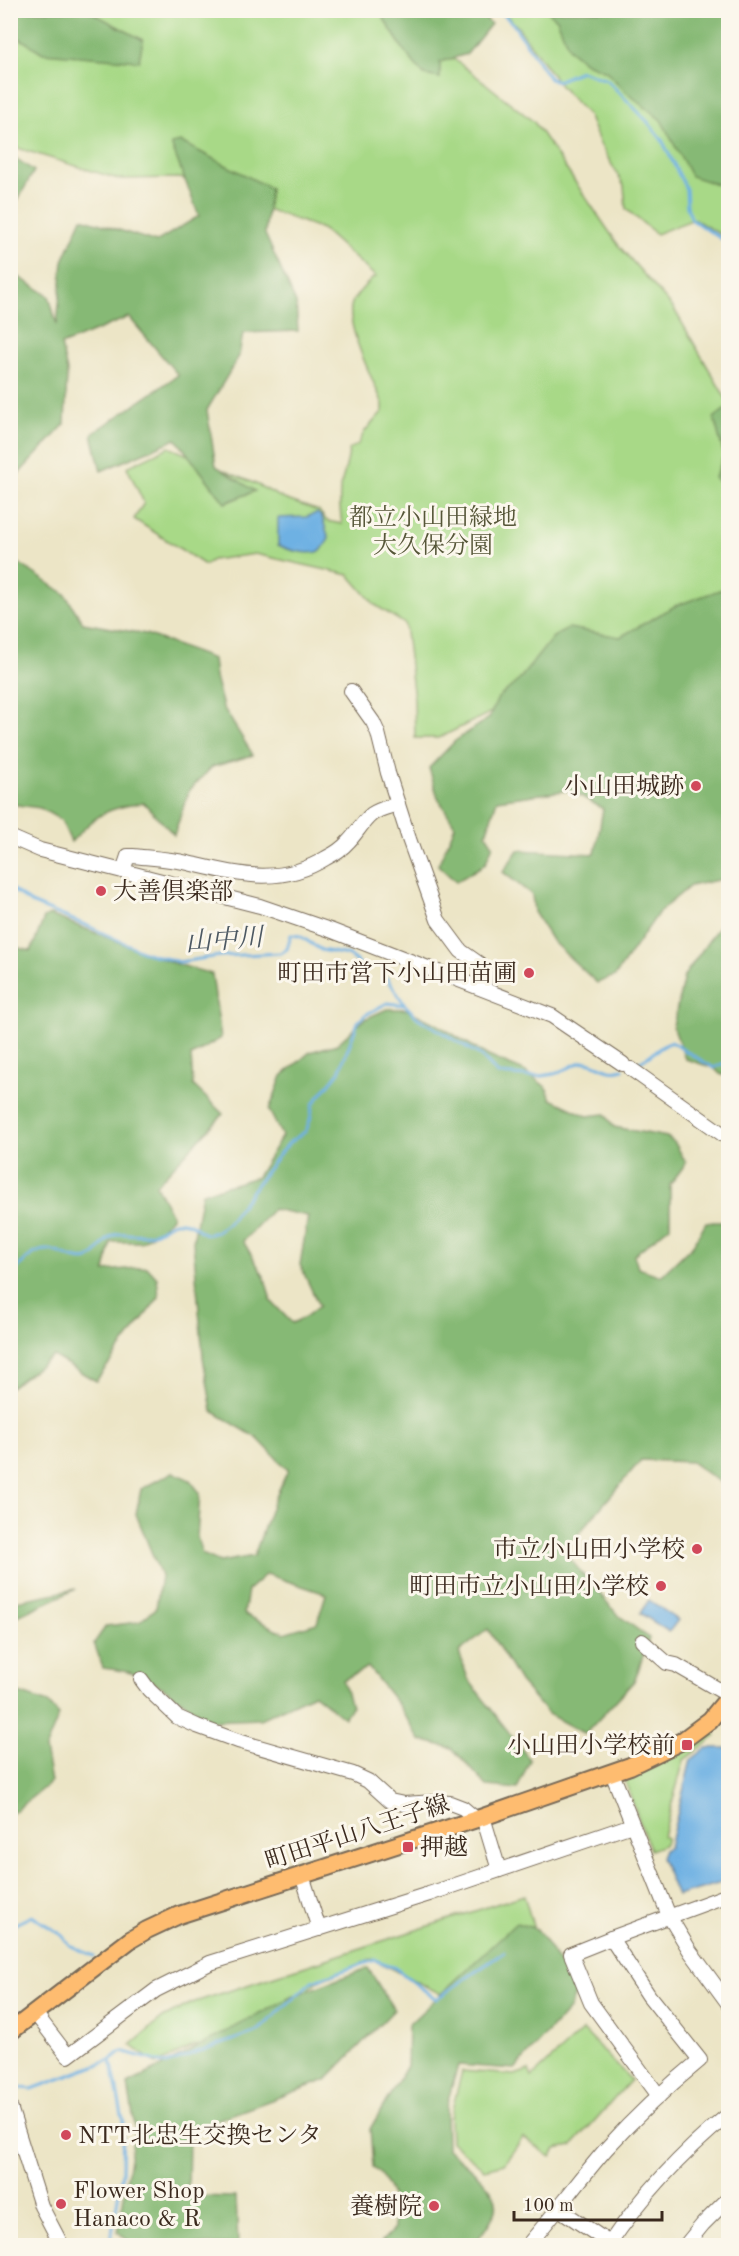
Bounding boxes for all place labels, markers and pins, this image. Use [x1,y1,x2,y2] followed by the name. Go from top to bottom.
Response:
[564,774,684,800] place label: 小山田城跡
[689,779,703,793] marker: 小山田城跡
[113,878,233,905] place label: 大善倶楽部
[94,884,108,898] marker: 大善倶楽部
[277,960,517,987] place label: 町田市営下小山田苗圃
[522,966,536,980] marker: 町田市営下小山田苗圃
[493,1536,685,1563] place label: 市立小山田小学校
[690,1542,704,1556] marker: 市立小山田小学校
[409,1573,649,1600] place label: 町田市立小山田小学校
[654,1579,668,1593] marker: 町田市立小山田小学校
[507,1732,675,1759] place label: 小山田小学校前
[680,1738,694,1752] marker: 小山田小学校前
[420,1834,468,1861] place label: 押越
[401,1840,415,1854] marker: 押越
[78,2122,322,2149] place label: NTT北忠生交換センタ
[59,2128,73,2142] marker: NTT北忠生交換センタ
[73,2180,205,2232] place label: Flower Shop Hanaco & R
[350,2193,422,2220] place label: 養樹院
[54,2197,68,2211] marker: Flower Shop Hanaco & R
[427,2199,441,2213] marker: 養樹院

